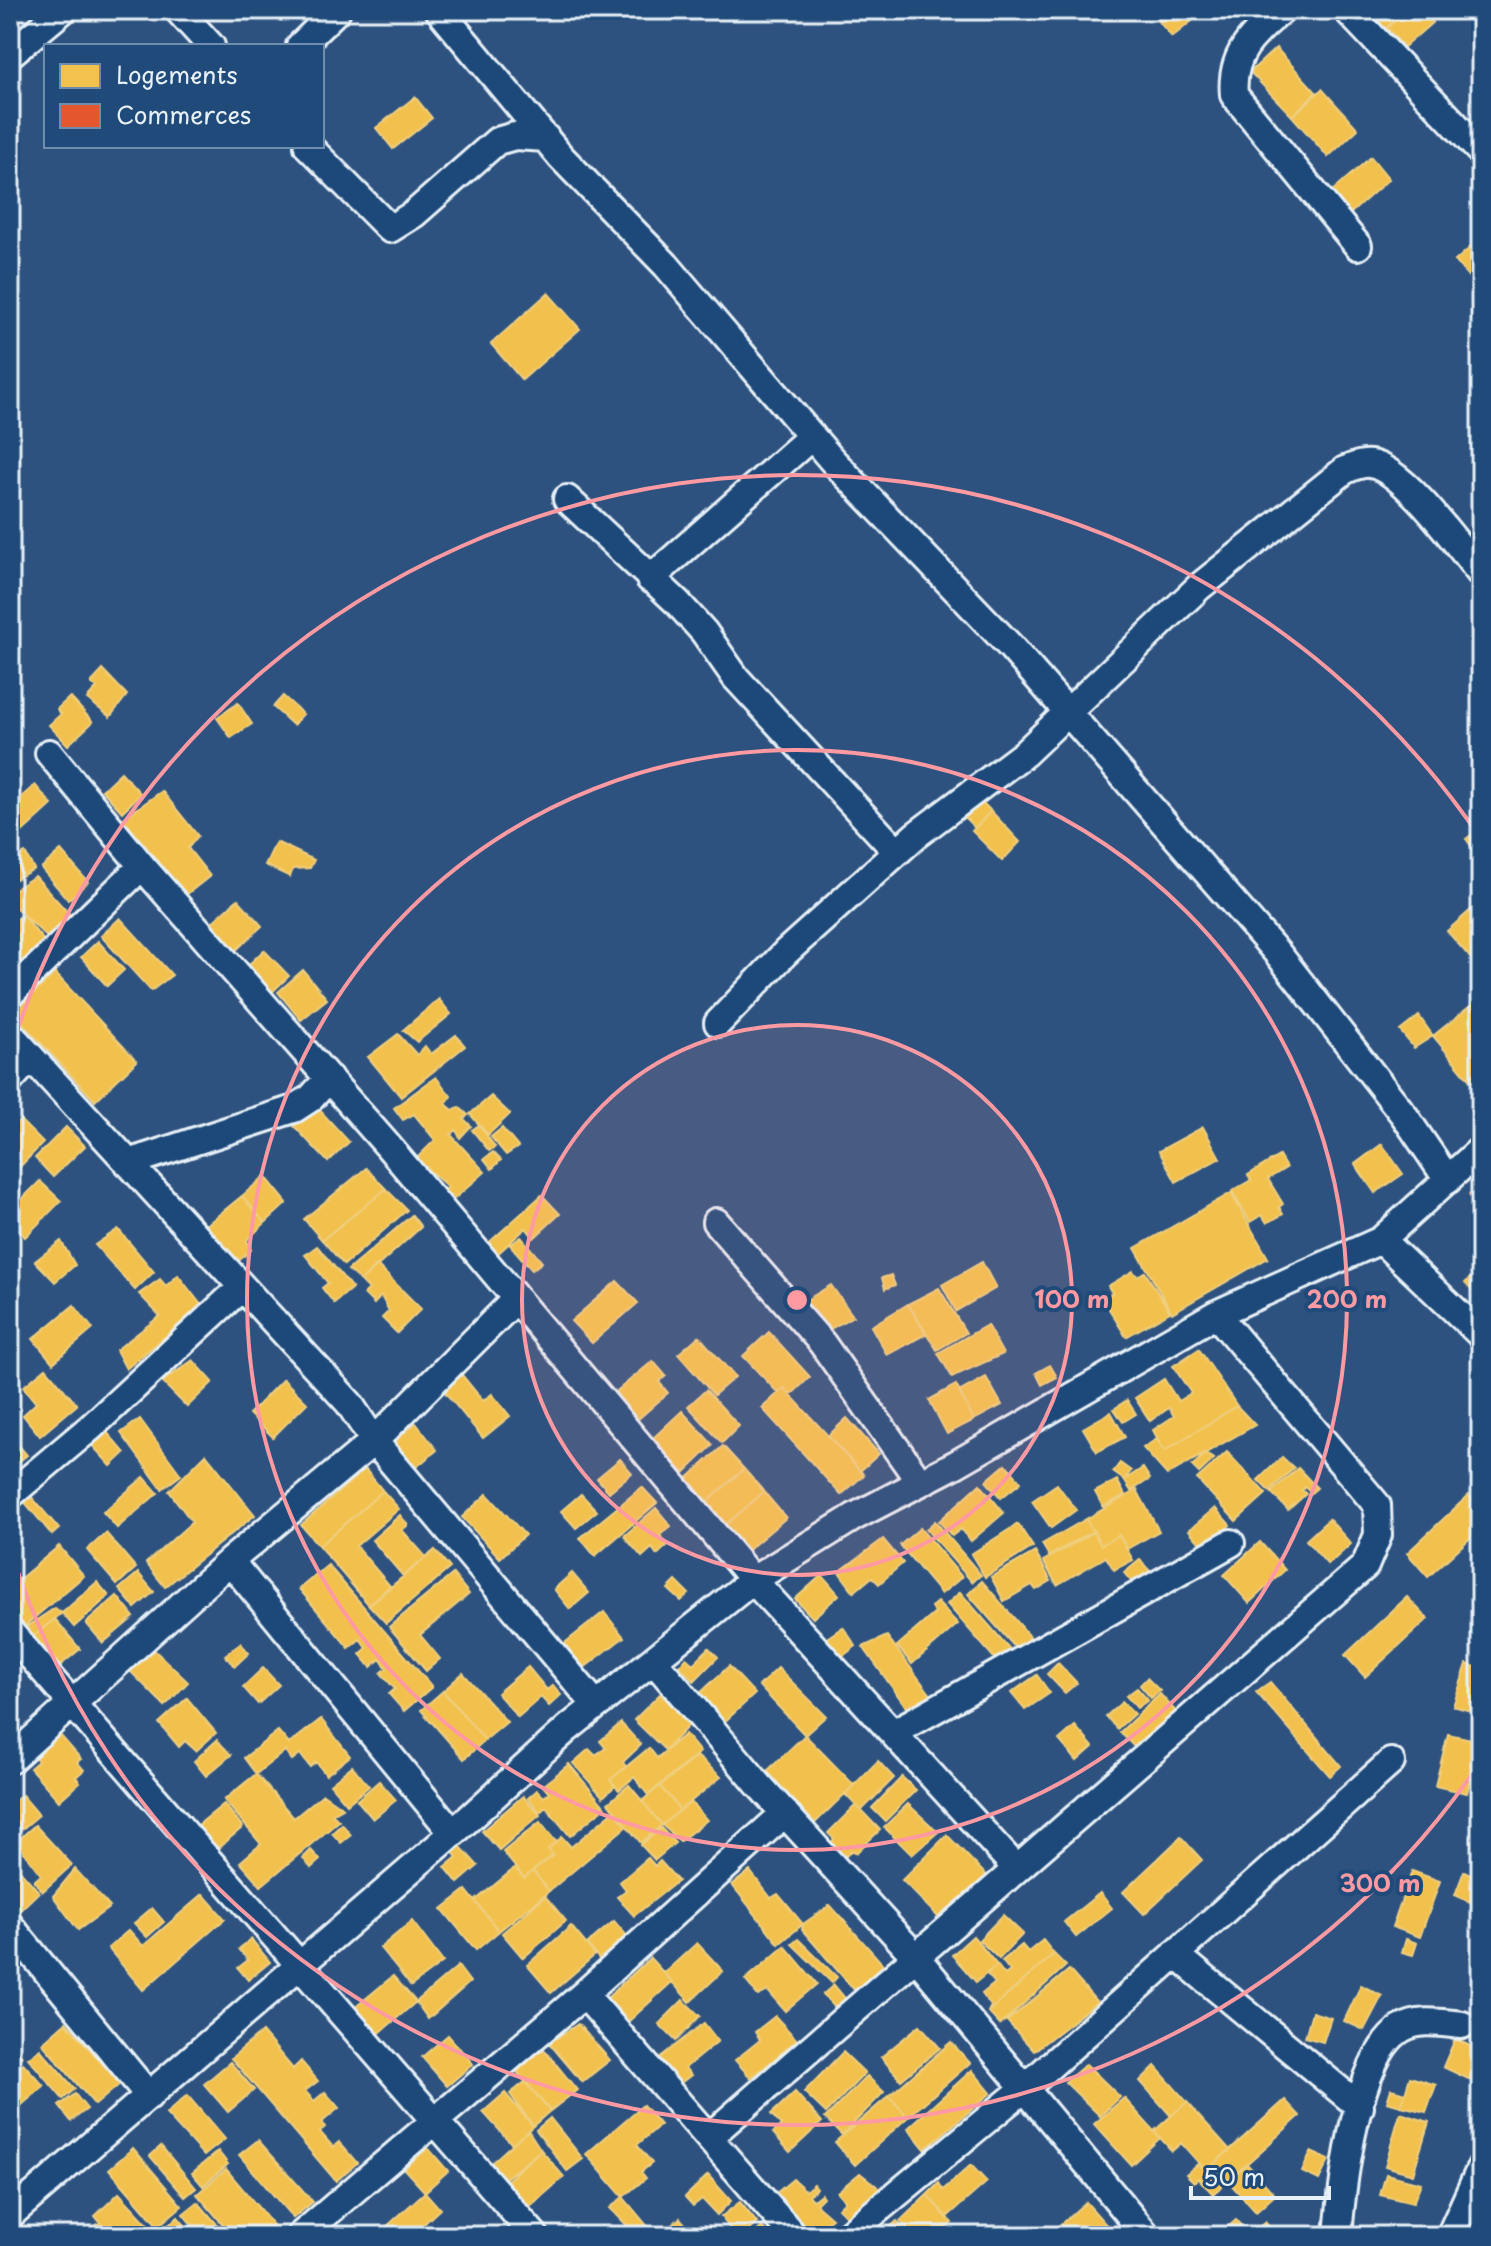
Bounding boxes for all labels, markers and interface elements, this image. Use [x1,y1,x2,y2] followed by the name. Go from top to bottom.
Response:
[44,44,324,148] legend
[116,56,238,92] text: Logements
[116,96,251,132] text: Commerces
[1035,1280,1109,1316] text: 100 m
[1307,1280,1387,1316] text: 200 m
[783,1286,811,1314] centre of rings
[1339,1864,1421,1900] text: 300 m
[1191,2150,1329,2200] scale bar
[1203,2158,1265,2194] text: 50 m

